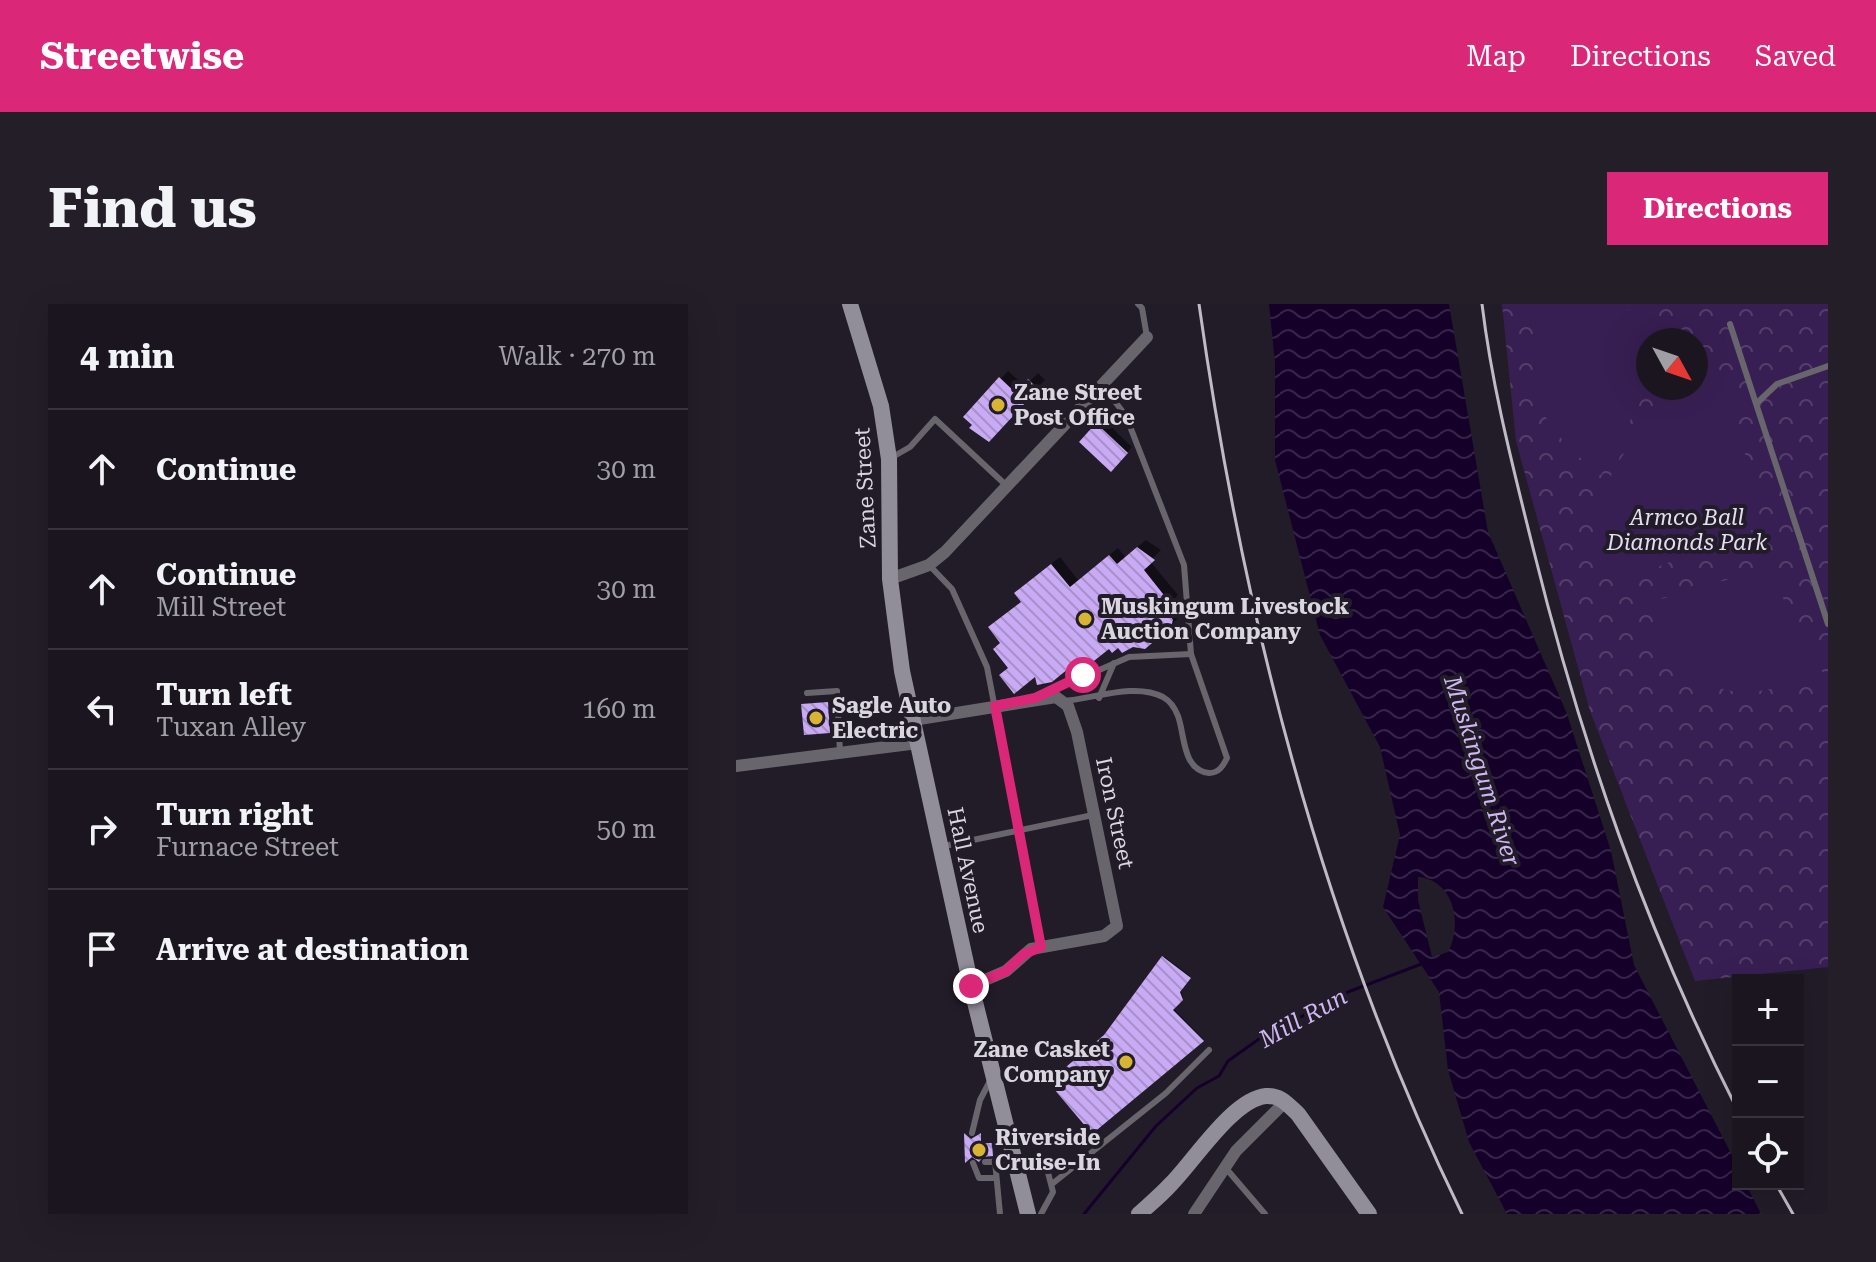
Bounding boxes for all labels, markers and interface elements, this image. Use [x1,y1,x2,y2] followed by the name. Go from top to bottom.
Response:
[40,34,244,78] text: Streetwise
[1466,40,1526,73] text: Map
[1570,40,1711,73] text: Directions
[1755,40,1836,73] text: Saved
[1607,172,1828,245] button: Directions
[48,175,257,241] text: Find us
[1636,328,1708,400] north arrow
[80,336,175,376] text: 4 min
[498,341,656,371] text: Walk · 270 m
[1014,380,1142,430] place label: Zane Street Post Office
[989,396,1007,414] marker: Zane Street Post Office
[849,427,881,549] street label: Zane Street
[80,447,124,491] icon: ahead
[156,452,296,487] text: Continue
[597,454,656,484] text: 30 m
[1606,505,1767,555] park label: Armco Ball Diamonds Park
[156,557,296,592] text: Continue
[80,567,124,611] icon: ahead
[597,574,656,604] text: 30 m
[156,592,286,622] text: Mill Street
[1101,594,1349,644] place label: Muskingum Livestock Auction Company
[1076,610,1094,628] marker: Muskingum Livestock Auction Company
[1065,657,1101,693] route start
[1438,671,1526,870] water label: Muskingum River
[156,677,292,712] text: Turn left
[80,687,124,731] icon: left
[832,693,951,743] place label: Sagle Auto Electric
[582,694,656,724] text: 160 m
[807,709,825,727] marker: Sagle Auto Electric
[156,712,306,742] text: Tuxan Alley
[1091,755,1139,871] street label: Iron Street
[156,797,313,832] text: Turn right
[942,805,994,935] street label: Hall Avenue
[80,807,124,851] icon: right
[597,814,656,844] text: 50 m
[156,832,339,862] text: Furnace Street
[80,927,124,971] icon: arrive
[156,932,469,967] text: Arrive at destination
[953,968,989,1004] route end
[1732,974,1804,1190] map controls
[1732,974,1804,1046] button: +
[1253,982,1352,1054] water label: Mill Run
[973,1037,1111,1087] place label: Zane Casket Company
[1732,1046,1804,1118] button: −
[1117,1053,1135,1071] marker: Zane Casket Company
[1732,1118,1804,1190] button: locate
[995,1125,1101,1175] place label: Riverside Cruise-In
[970,1141,988,1159] marker: Riverside Cruise-In

